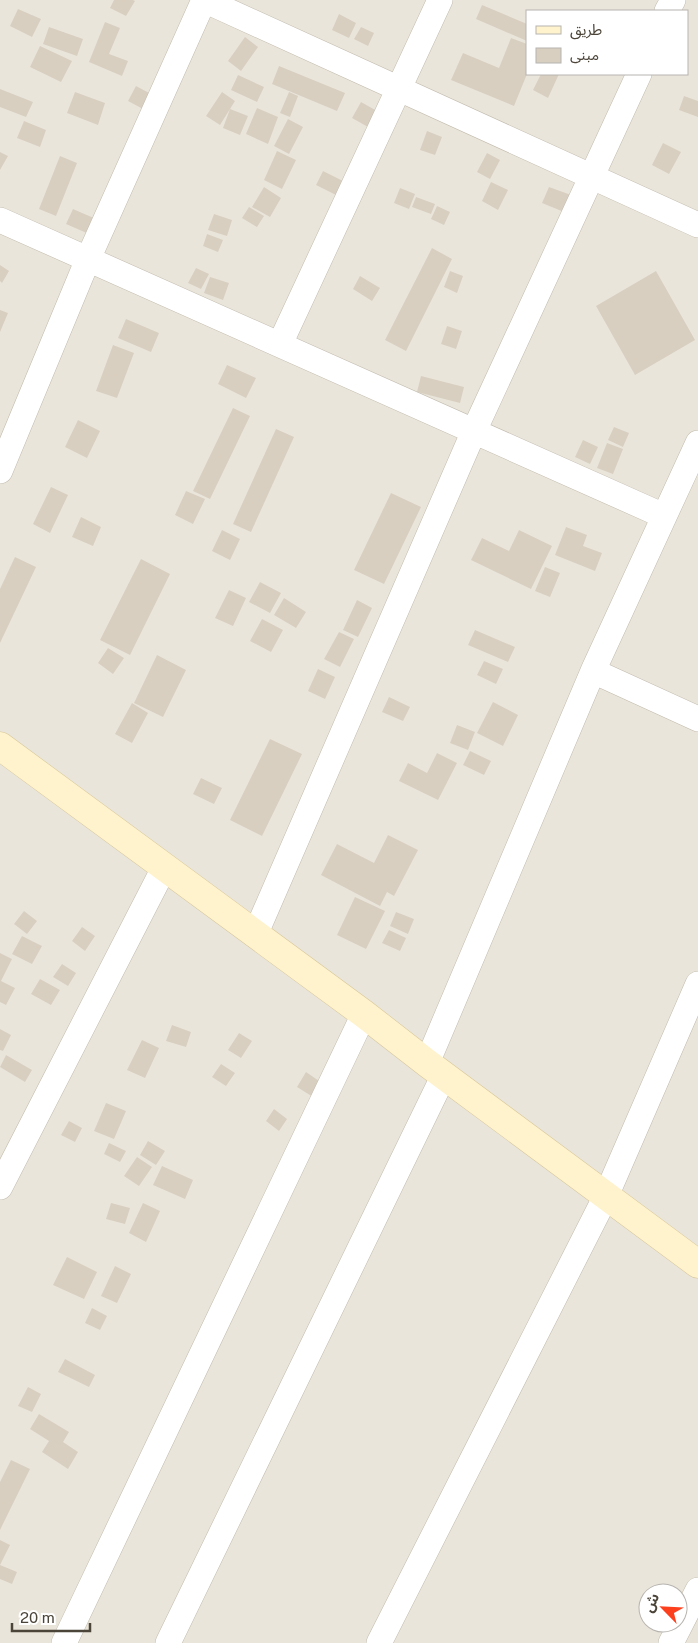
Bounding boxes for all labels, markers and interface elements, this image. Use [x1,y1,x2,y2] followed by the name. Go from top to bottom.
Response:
[526,10,688,75] legend
[570,21,602,40] text: طريق
[570,46,599,64] text: مبنى
[638,1583,688,1633] north arrow
[640,1591,662,1615] text: ش
[12,1600,90,1632] scale bar
[20,1609,55,1626] text: 20 m

